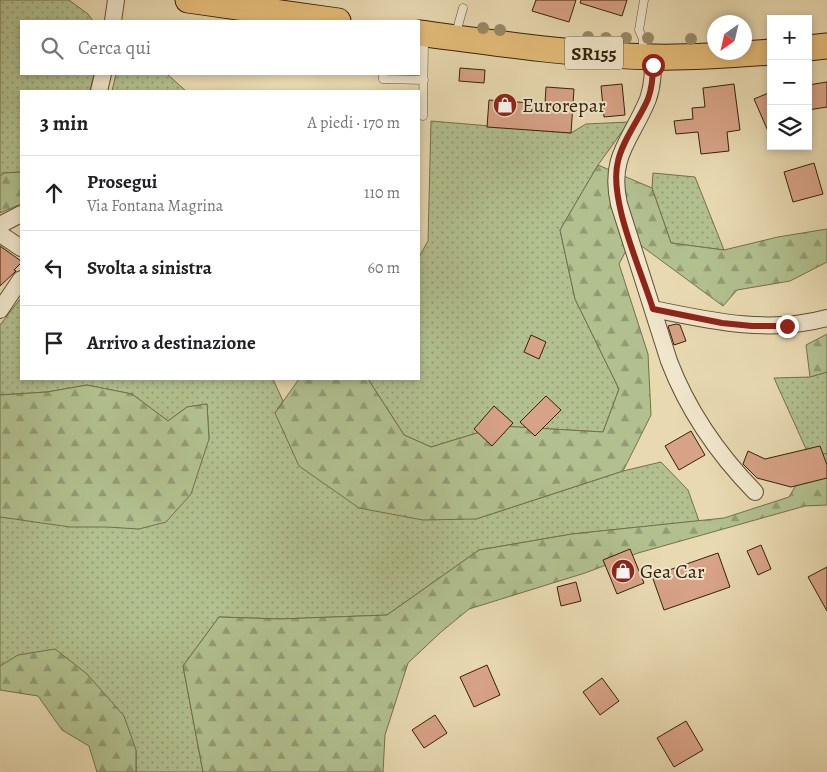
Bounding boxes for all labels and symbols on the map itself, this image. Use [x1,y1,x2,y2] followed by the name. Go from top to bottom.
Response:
[707,15,752,60] north arrow
[565,36,623,70] road number: SR155
[642,54,665,77] route start
[492,92,518,118] shop icon: Eurorepar
[522,92,606,119] place label: Eurorepar
[776,315,799,338] route end
[610,558,636,584] shop icon: Gea Car
[640,558,705,585] place label: Gea Car

